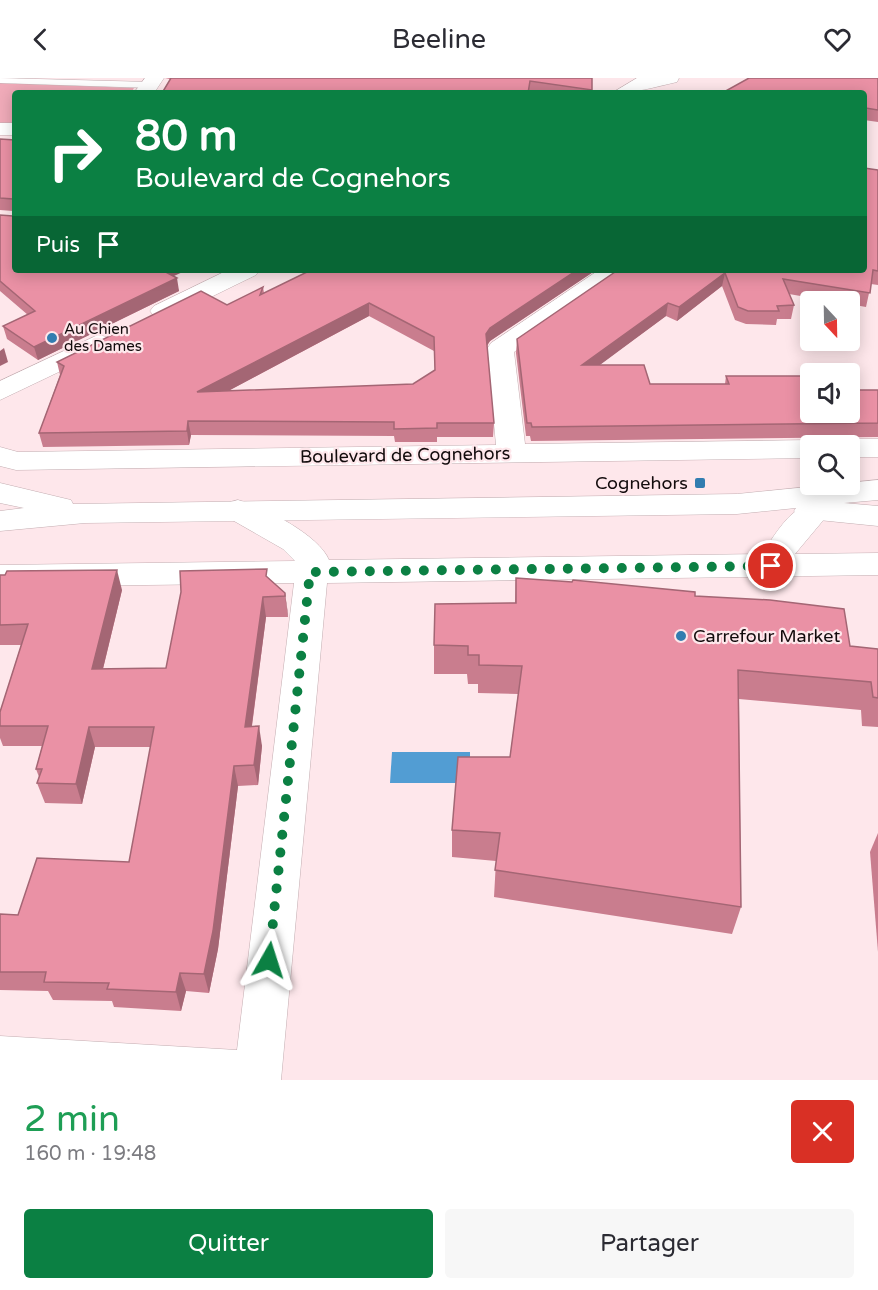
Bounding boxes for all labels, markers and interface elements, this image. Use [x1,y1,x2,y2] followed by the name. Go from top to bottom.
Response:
[24,23,57,56] icon: back
[392,23,486,56] text: Beeline
[821,23,854,56] icon: heart
[135,111,237,162] text: 80 m
[36,114,114,192] icon: right
[135,162,451,195] text: Boulevard de Cognehors
[92,228,125,261] icon: arrive
[36,232,80,258] text: Puis
[800,291,860,351] north arrow
[800,291,860,495] map controls
[64,320,142,355] place label: Au Chien des Dames
[45,331,59,345] marker: Au Chien des Dames
[800,363,860,423] button: sound
[800,435,860,495] button: search
[300,442,510,468] street label: Boulevard de Cognehors
[595,472,688,494] place label: Cognehors
[693,476,707,490] marker: Cognehors
[745,540,796,591] pin
[754,549,787,582] icon: arrive
[693,625,840,647] place label: Carrefour Market
[674,629,688,643] marker: Carrefour Market
[237,928,301,992] position arrow
[24,1098,120,1141] text: 2 min
[791,1100,854,1163] button: close
[24,1142,156,1166] text: 160 m · 19:48
[24,1209,433,1278] button: Quitter
[445,1209,854,1278] button: Partager

